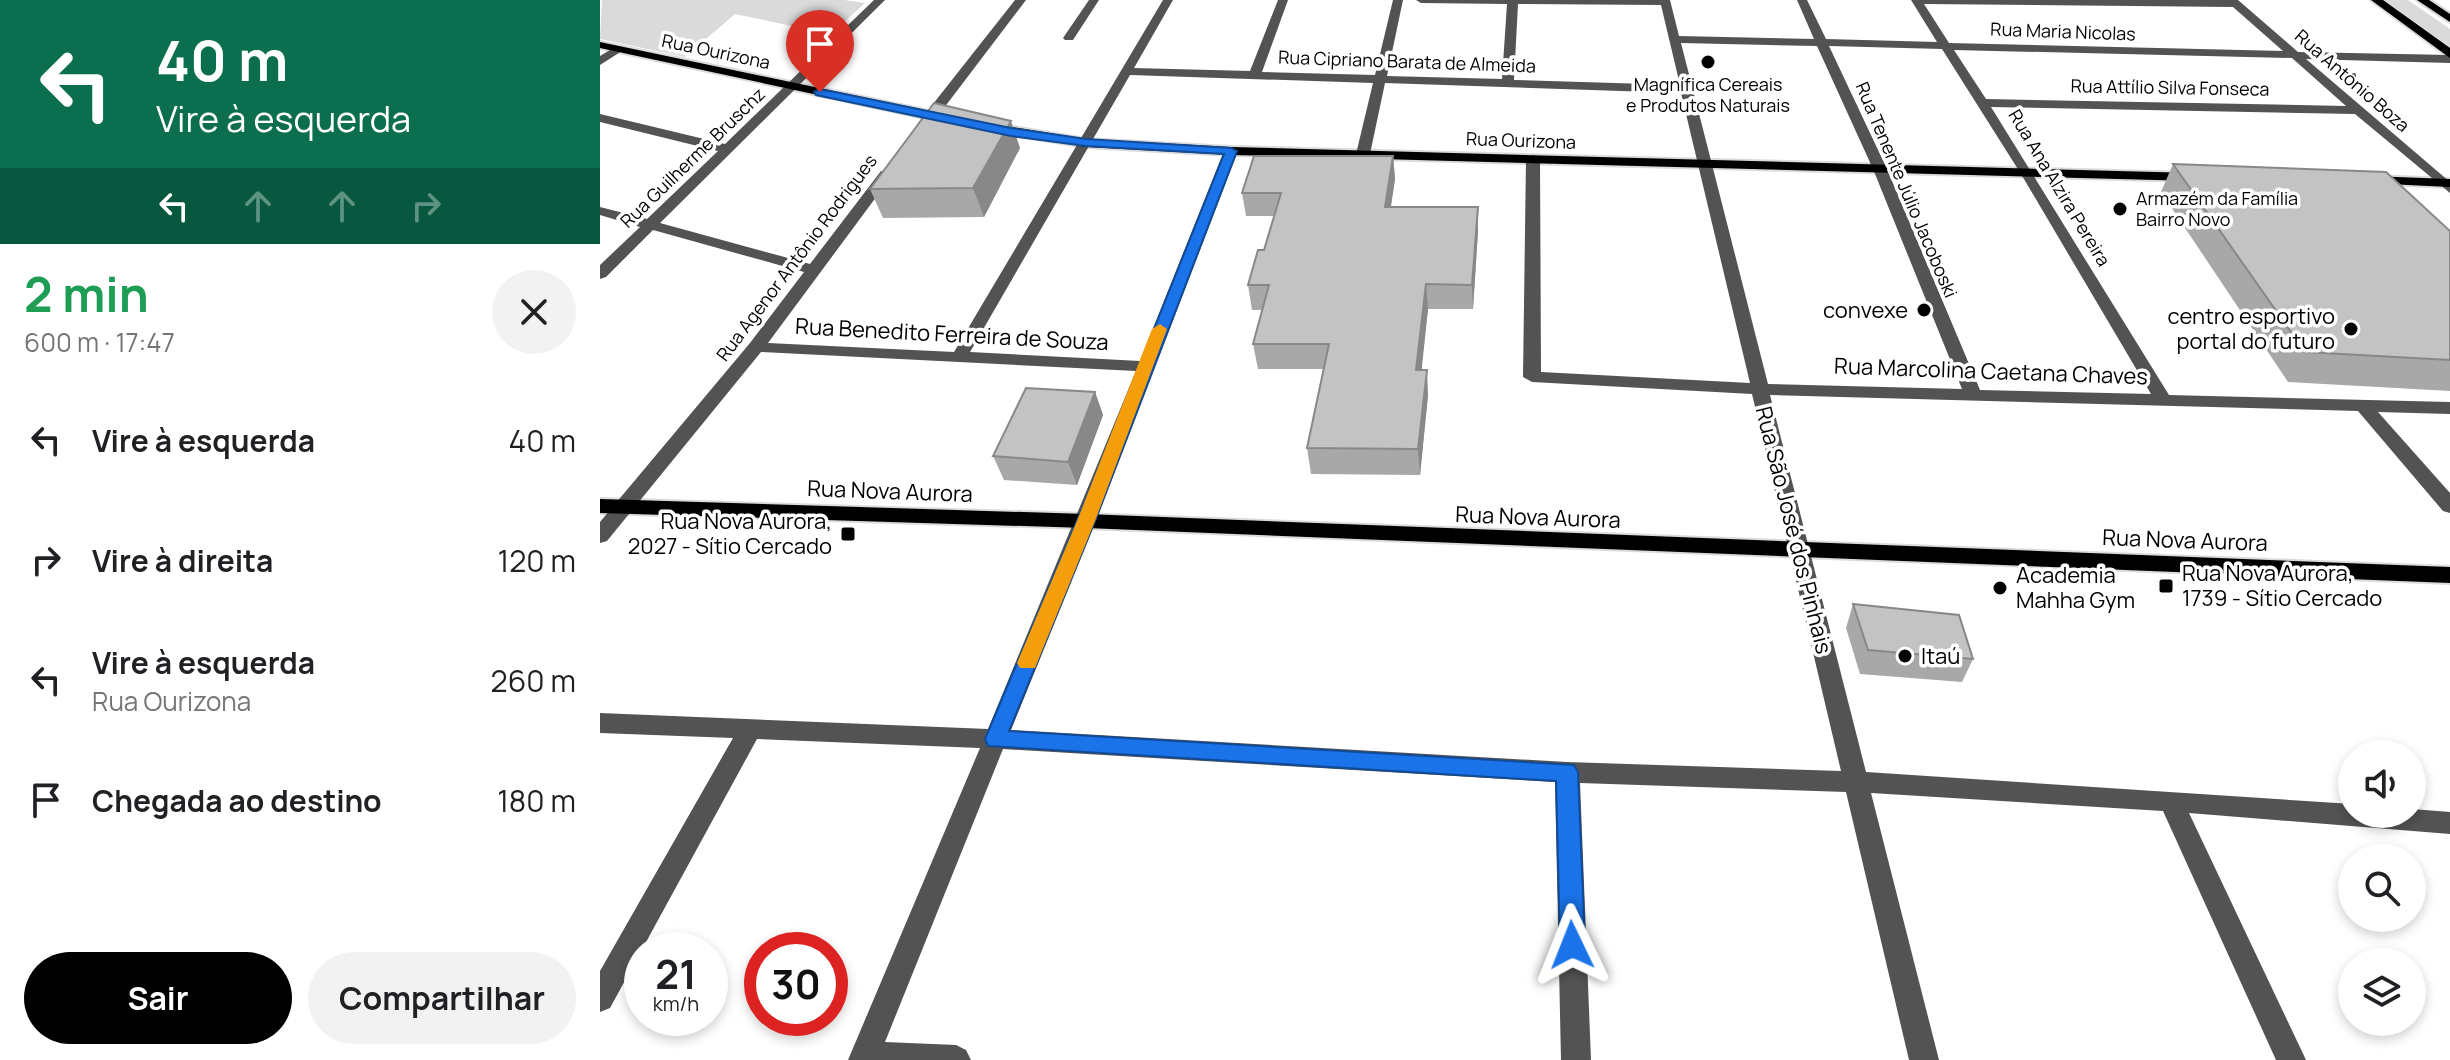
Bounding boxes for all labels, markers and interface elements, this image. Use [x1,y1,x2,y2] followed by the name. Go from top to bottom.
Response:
[786,10,854,92] pin
[1990,16,2136,46] street label: Rua Maria Nicolas
[156,21,288,98] text: 40 m
[798,22,842,66] icon: arrive
[2290,24,2415,137] street label: Rua Antônio Boza
[660,28,773,74] street label: Rua Ourizona
[24,32,128,136] icon: left
[1278,45,1536,77] street label: Rua Cipriano Barata de Almeida
[1699,53,1717,71] marker: Magnífica Cereais e Produtos Naturais
[1626,72,1790,117] place label: Magnífica Cereais e Produtos Naturais
[2070,73,2270,101] street label: Rua Attílio Silva Fonseca
[1851,78,1963,301] street label: Rua Tenente Júlio Jacoboski
[615,82,770,233] street label: Rua Guilherme Bruschz
[156,94,411,143] text: Vire à esquerda
[2003,105,2116,270] street label: Rua Ana Alzira Pereira
[1466,126,1577,154] street label: Rua Ourizona
[711,149,882,366] street label: Rua Agenor Antônio Rodrigues
[152,184,196,228] icon: left
[236,184,280,228] icon: ahead
[320,184,364,228] icon: ahead
[404,184,448,228] icon: right
[2136,186,2298,231] place label: Armazém da Família Bairro Novo
[2111,200,2129,218] marker: Armazém da Família Bairro Novo
[24,261,149,326] text: 2 min
[492,270,576,354] button: close
[1823,295,1908,325] place label: convexe
[1915,301,1933,319] marker: convexe
[2168,301,2335,356] place label: centro esportivo portal do futuro
[794,311,1110,357] street label: Rua Benedito Ferreira de Souza
[2342,320,2360,338] marker: centro esportivo portal do futuro
[24,324,175,360] text: 600 m · 17:47
[1834,351,2148,391] street label: Rua Marcolina Caetana Chaves
[1749,403,1839,657] street label: Rua São José dos Pinhais
[24,418,68,462] icon: left
[92,420,315,461] text: Vire à esquerda
[509,420,576,461] text: 40 m
[807,473,973,509] street label: Rua Nova Aurora
[1455,499,1621,535] street label: Rua Nova Aurora
[628,506,832,561] place label: Rua Nova Aurora, 2027 - Sítio Cercado
[2102,522,2268,558] street label: Rua Nova Aurora
[839,525,857,543] marker: Rua Nova Aurora, 2027 - Sítio Cercado
[24,538,68,582] icon: right
[92,540,273,581] text: Vire à direita
[497,540,576,581] text: 120 m
[2182,558,2382,613] place label: Rua Nova Aurora, 1739 - Sítio Cercado
[2016,560,2135,615] place label: Academia Mahha Gym
[2157,577,2175,595] marker: Rua Nova Aurora, 1739 - Sítio Cercado
[1991,579,2009,597] marker: Academia Mahha Gym
[1921,641,1960,671] place label: Itaú
[92,642,315,683] text: Vire à esquerda
[1896,647,1914,665] marker: Itaú
[24,658,68,702] icon: left
[491,660,576,701] text: 260 m
[92,683,251,719] text: Rua Ourizona
[2338,740,2426,1036] map controls
[2338,740,2426,828] button: sound
[24,778,68,822] icon: arrive
[92,780,382,821] text: Chegada ao destino
[497,780,576,821] text: 180 m
[2338,844,2426,932] button: search
[1530,903,1614,987] position arrow
[744,932,848,1036] speed limit sign: 30
[655,946,697,1001] text: 21
[2338,948,2426,1036] button: layers
[24,952,292,1044] button: Sair
[308,952,576,1044] button: Compartilhar
[653,990,699,1017] text: km/h

